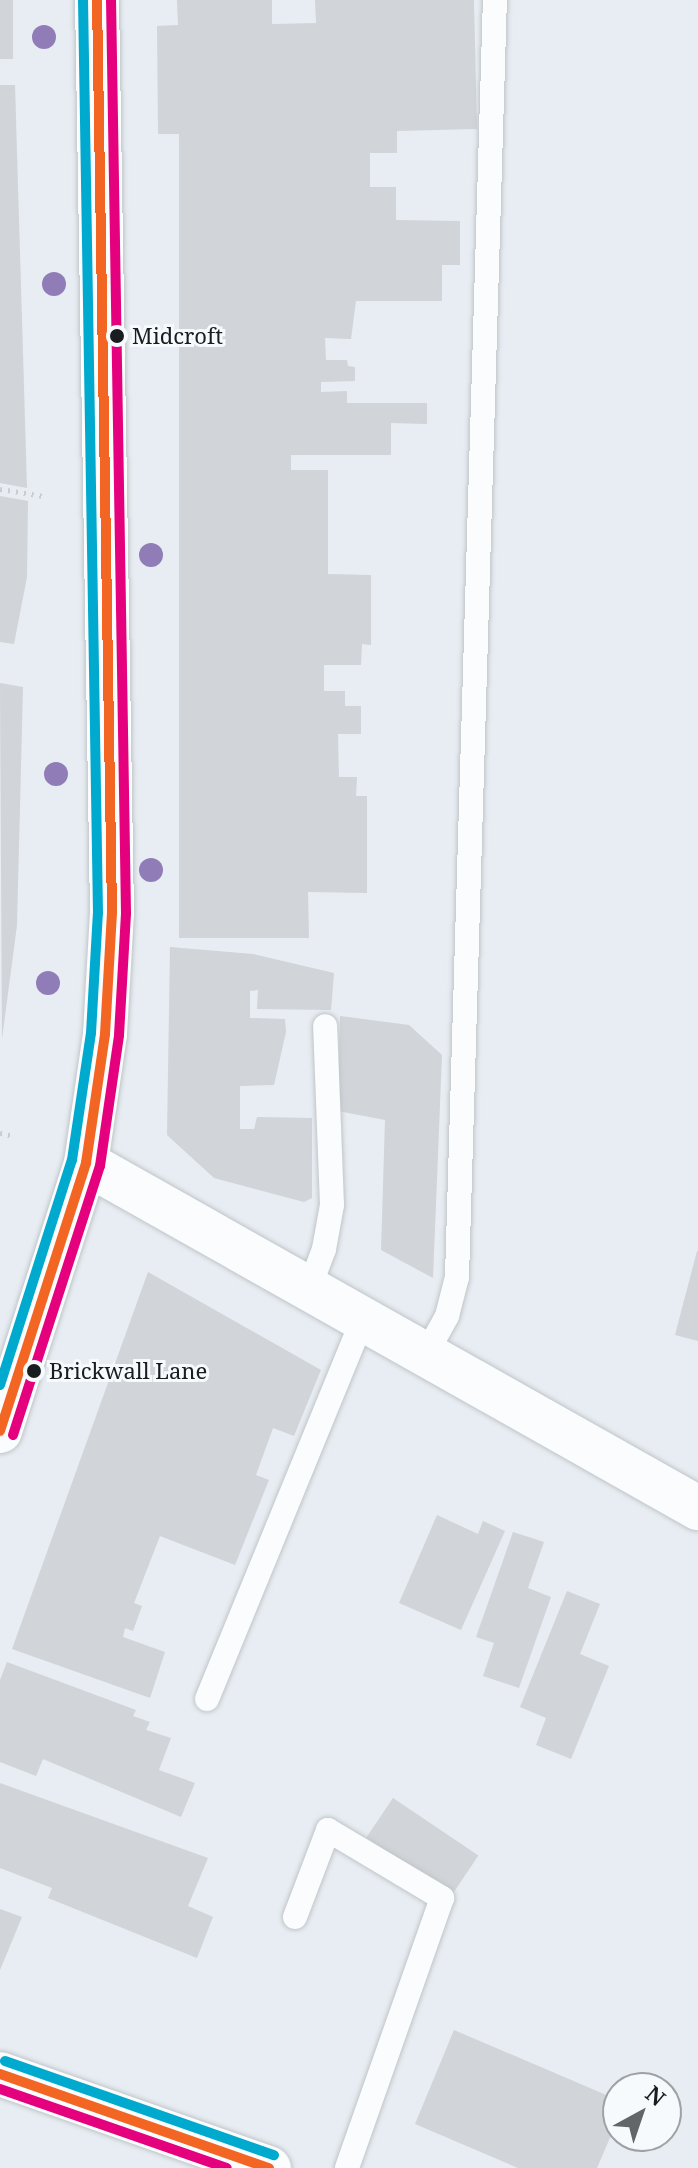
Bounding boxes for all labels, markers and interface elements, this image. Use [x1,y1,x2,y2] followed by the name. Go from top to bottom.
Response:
[132,323,223,349] place label: Midcroft
[109,328,125,344] marker: Midcroft
[49,1358,207,1384] place label: Brickwall Lane
[26,1363,42,1379] marker: Brickwall Lane
[602,2072,682,2152] north arrow
[640,2078,672,2112] text: N

